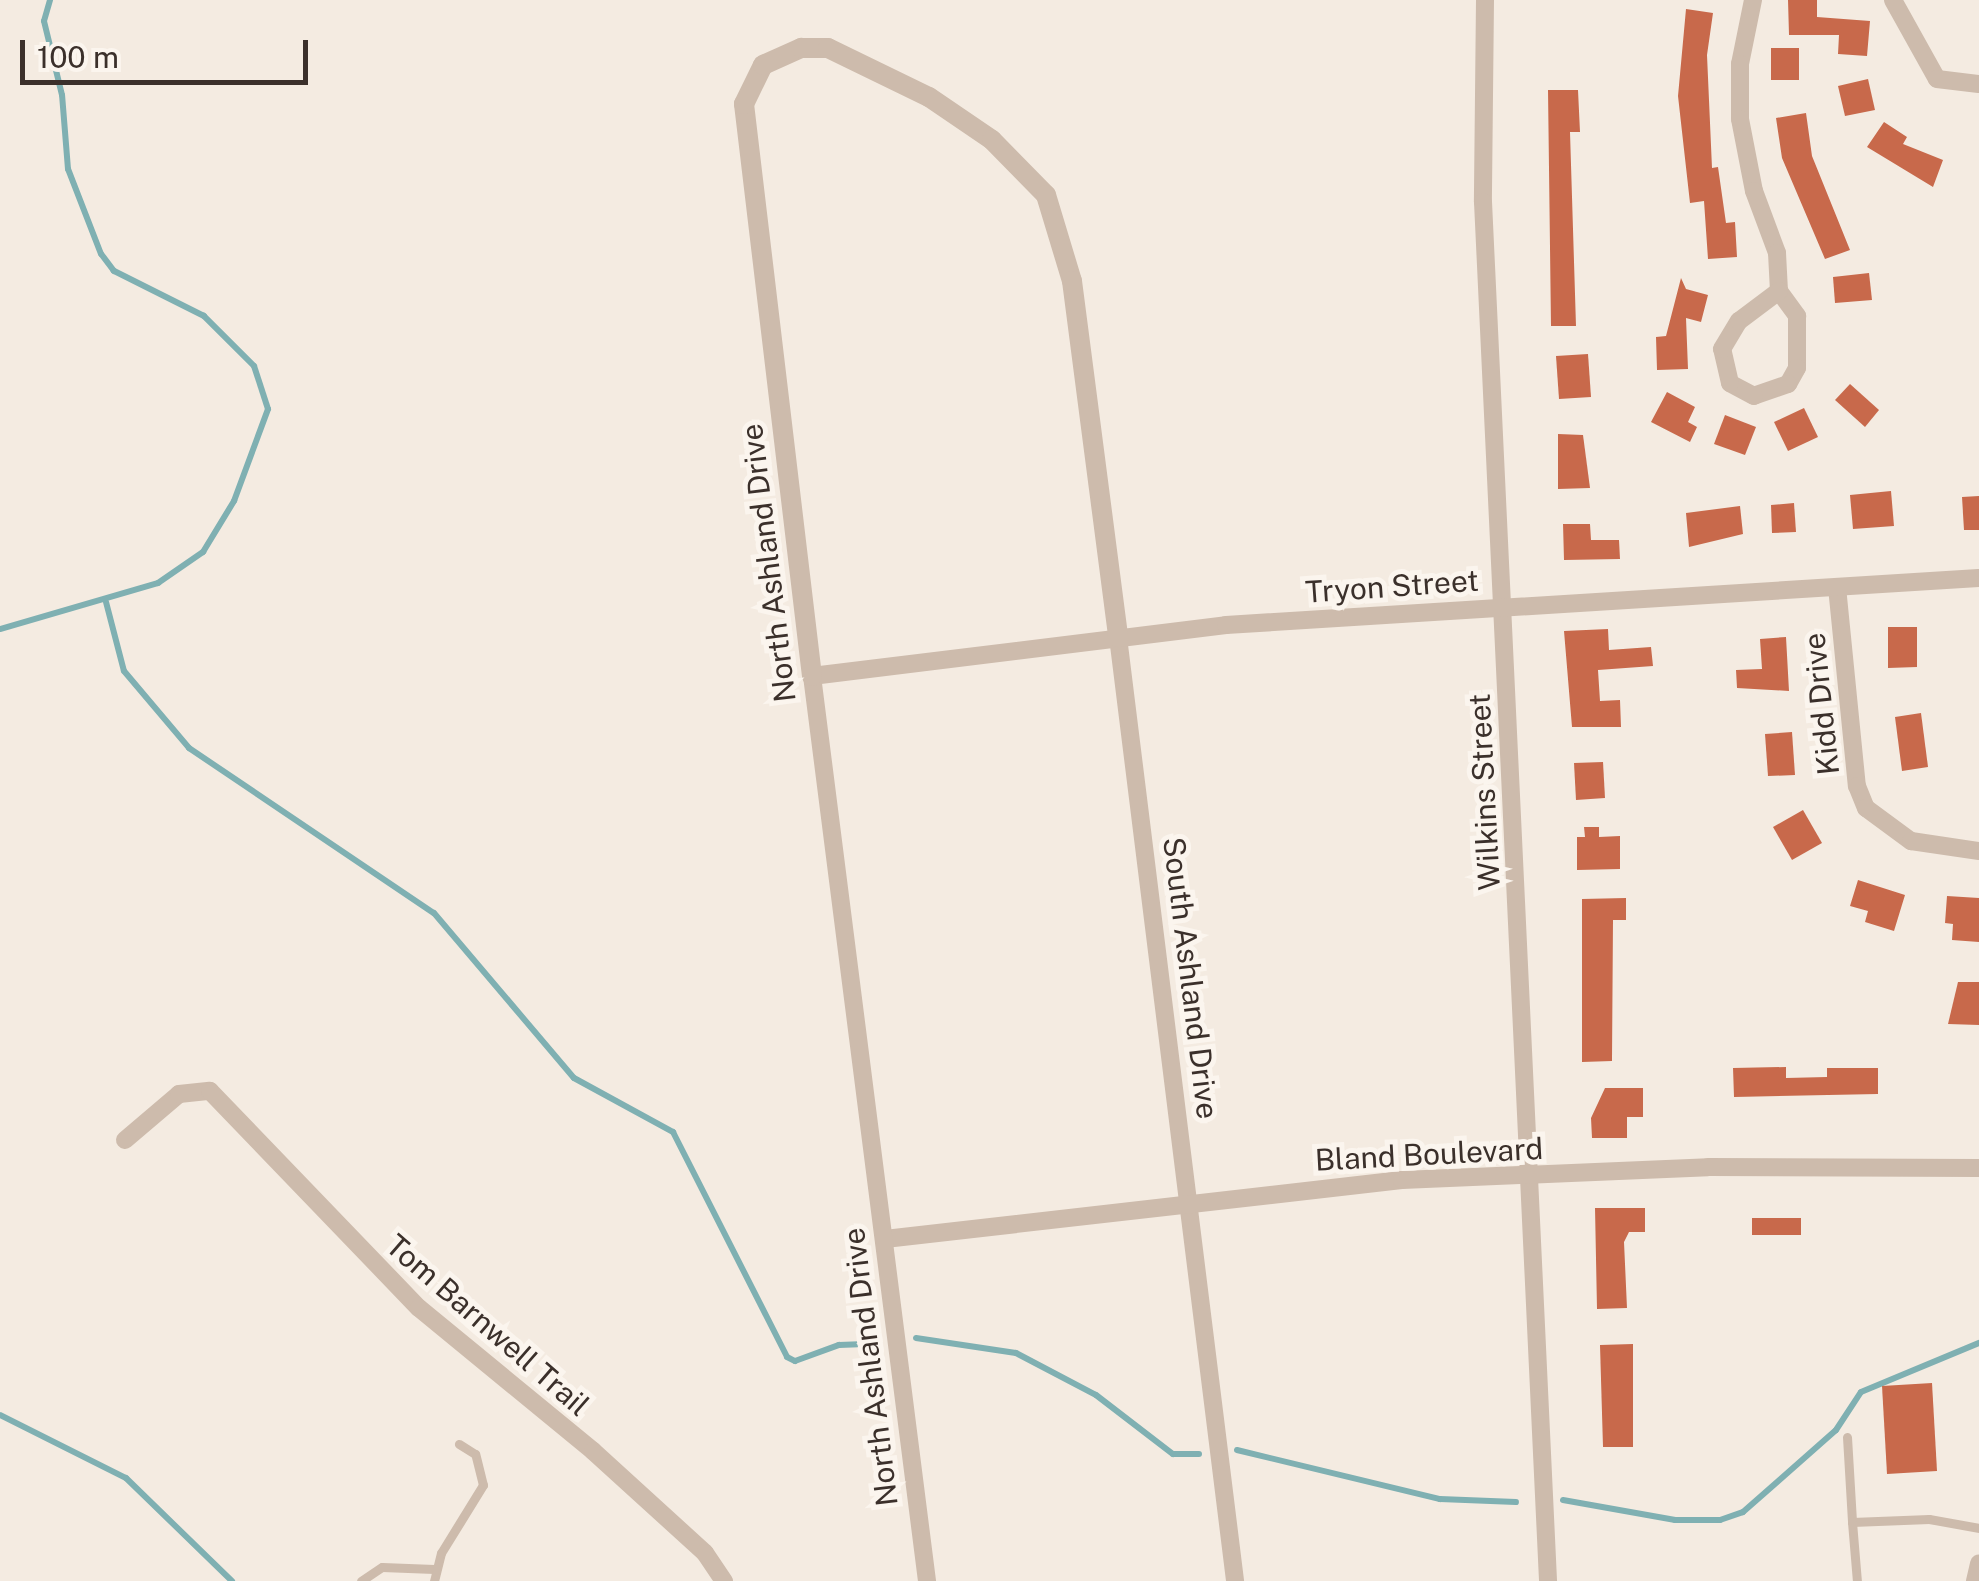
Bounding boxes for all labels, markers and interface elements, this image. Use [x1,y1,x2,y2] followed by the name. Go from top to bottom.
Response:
[25,20,312,82] scale bar
[37,39,119,75] text: 100 m
[733,422,803,704] street label: North Ashland Drive
[1304,562,1480,610] street label: Tryon Street
[1796,631,1846,777] street label: Kidd Drive
[1461,693,1507,891] street label: Wilkins Street
[1156,835,1226,1121] street label: South Ashland Drive
[1314,1130,1544,1178] street label: Bland Boulevard
[835,1226,905,1508] street label: North Ashland Drive
[379,1227,597,1423] street label: Tom Barnwell Trail

